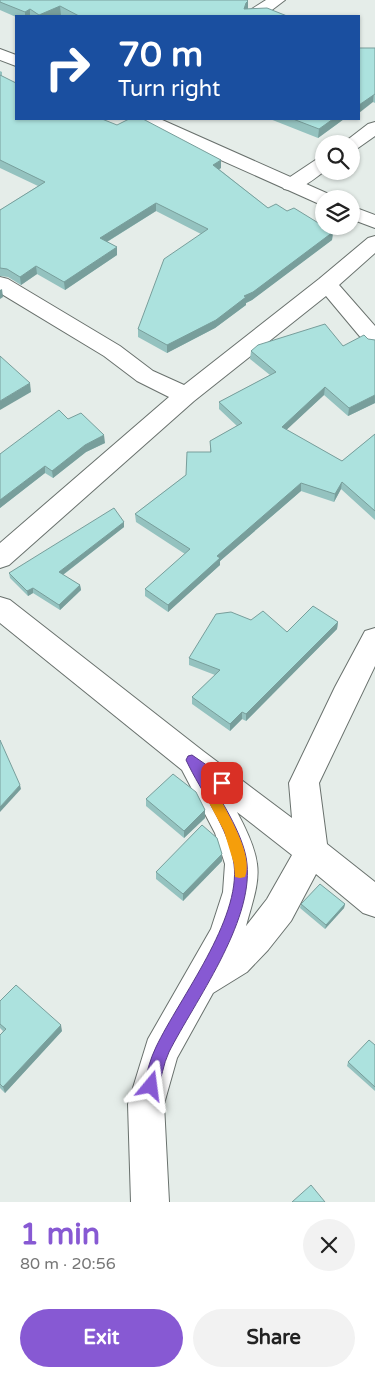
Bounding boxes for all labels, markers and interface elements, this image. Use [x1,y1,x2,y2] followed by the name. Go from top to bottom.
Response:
[118,34,203,76] text: 70 m
[35,35,100,100] icon: right
[118,76,220,102] text: Turn right
[315,135,360,235] map controls
[315,135,360,180] button: search
[315,190,360,235] button: layers
[201,762,243,804] pin
[208,769,236,797] icon: arrive
[124,1059,176,1111] position arrow
[20,1216,100,1253] text: 1 min
[303,1219,355,1271] button: close
[20,1254,116,1274] text: 80 m · 20:56
[20,1309,183,1367] button: Exit
[193,1309,355,1367] button: Share

